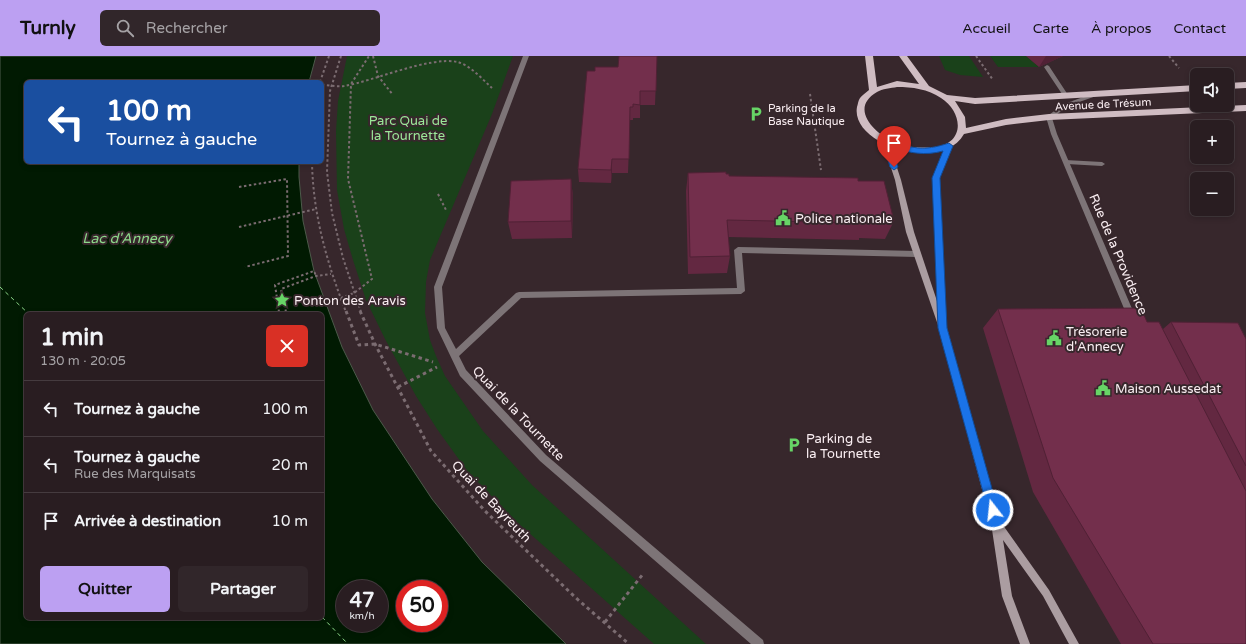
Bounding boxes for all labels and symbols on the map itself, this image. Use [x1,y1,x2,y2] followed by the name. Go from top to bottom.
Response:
[1054,95,1152,114] street label: Avenue de Trésum
[768,102,845,128] place label: Parking de la Base Nautique
[747,105,765,123] parking icon: Parking de la Base Nautique
[369,113,447,144] park label: Parc Quai de la Tournette
[877,126,911,167] pin
[1085,191,1151,317] street label: Rue de la Providence
[774,209,792,227] public building icon: Police nationale
[795,211,893,227] place label: Police nationale
[82,230,173,247] water label: Lac d'Annecy
[273,291,291,309] place icon: Ponton des Aravis
[294,293,406,309] place label: Ponton des Aravis
[1066,324,1127,355] place label: Trésorerie d'Annecy
[1045,329,1063,347] public building icon: Trésorerie d'Annecy
[469,363,568,464] street label: Quai de la Tournette
[1094,379,1112,397] public building icon: Maison Aussedat
[1115,381,1221,397] place label: Maison Aussedat
[806,431,880,462] place label: Parking de la Tournette
[785,436,803,454] parking icon: Parking de la Tournette
[448,458,534,546] street label: Quai de Bayreuth
[972,489,1014,531] position arrow
[396,580,448,632] speed limit sign: 50

